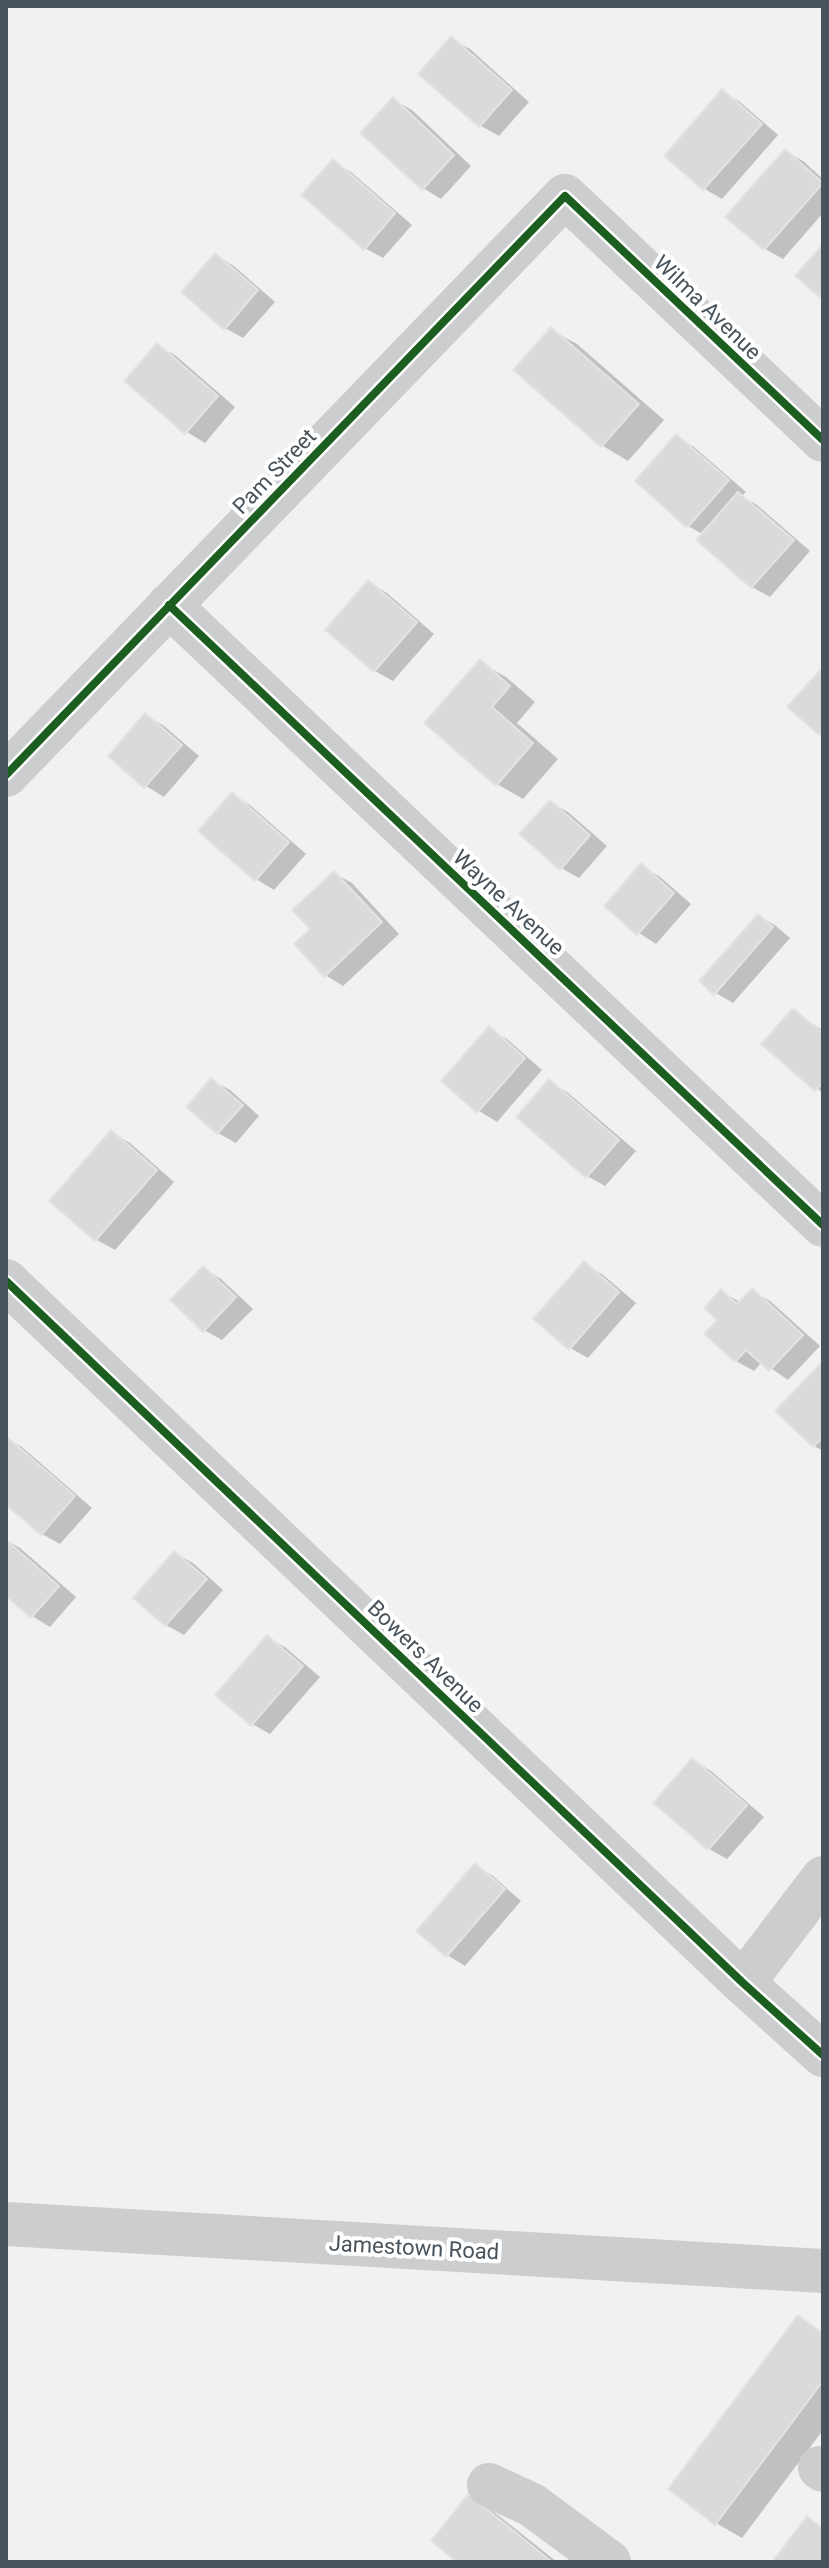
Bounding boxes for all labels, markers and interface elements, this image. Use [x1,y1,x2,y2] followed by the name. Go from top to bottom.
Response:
[649,250,766,365] street label: Wilma Avenue
[228,424,321,519] street label: Pam Street
[448,845,569,960] street label: Wayne Avenue
[363,1595,489,1718] street label: Bowers Avenue
[328,2231,500,2264] street label: Jamestown Road

